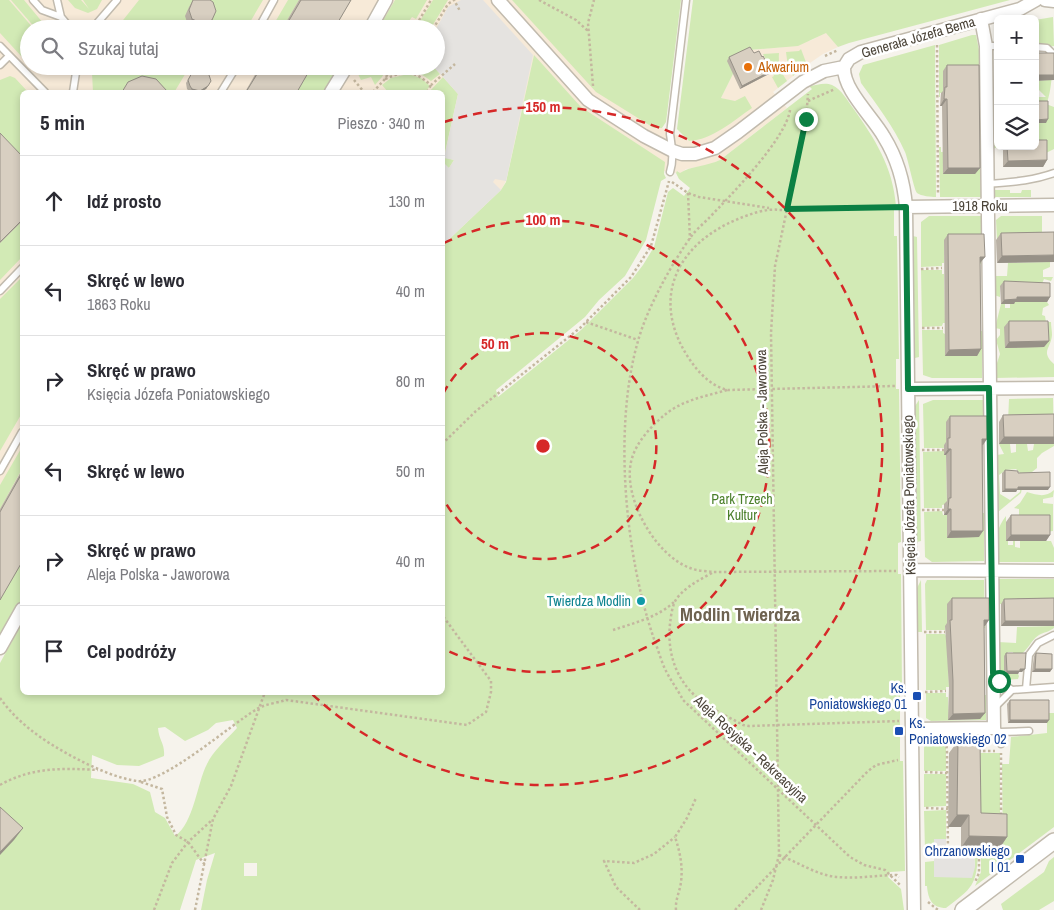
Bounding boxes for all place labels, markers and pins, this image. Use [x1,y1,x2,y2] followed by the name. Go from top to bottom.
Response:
[757,58,809,76] place label: Akwarium
[742,61,754,73] marker: Akwarium
[534,437,552,455] centre of rings
[547,592,631,610] place label: Twierdza Modlin
[635,595,647,607] marker: Twierdza Modlin
[809,679,908,713] place label: Ks. Poniatowskiego 01
[911,690,923,702] marker: Ks. Poniatowskiego 01
[909,714,1007,748] place label: Ks. Poniatowskiego 02
[893,725,905,737] marker: Ks. Poniatowskiego 02
[925,842,1011,876] place label: Chrzanowskiego I 01
[1014,853,1026,865] marker: Chrzanowskiego I 01

